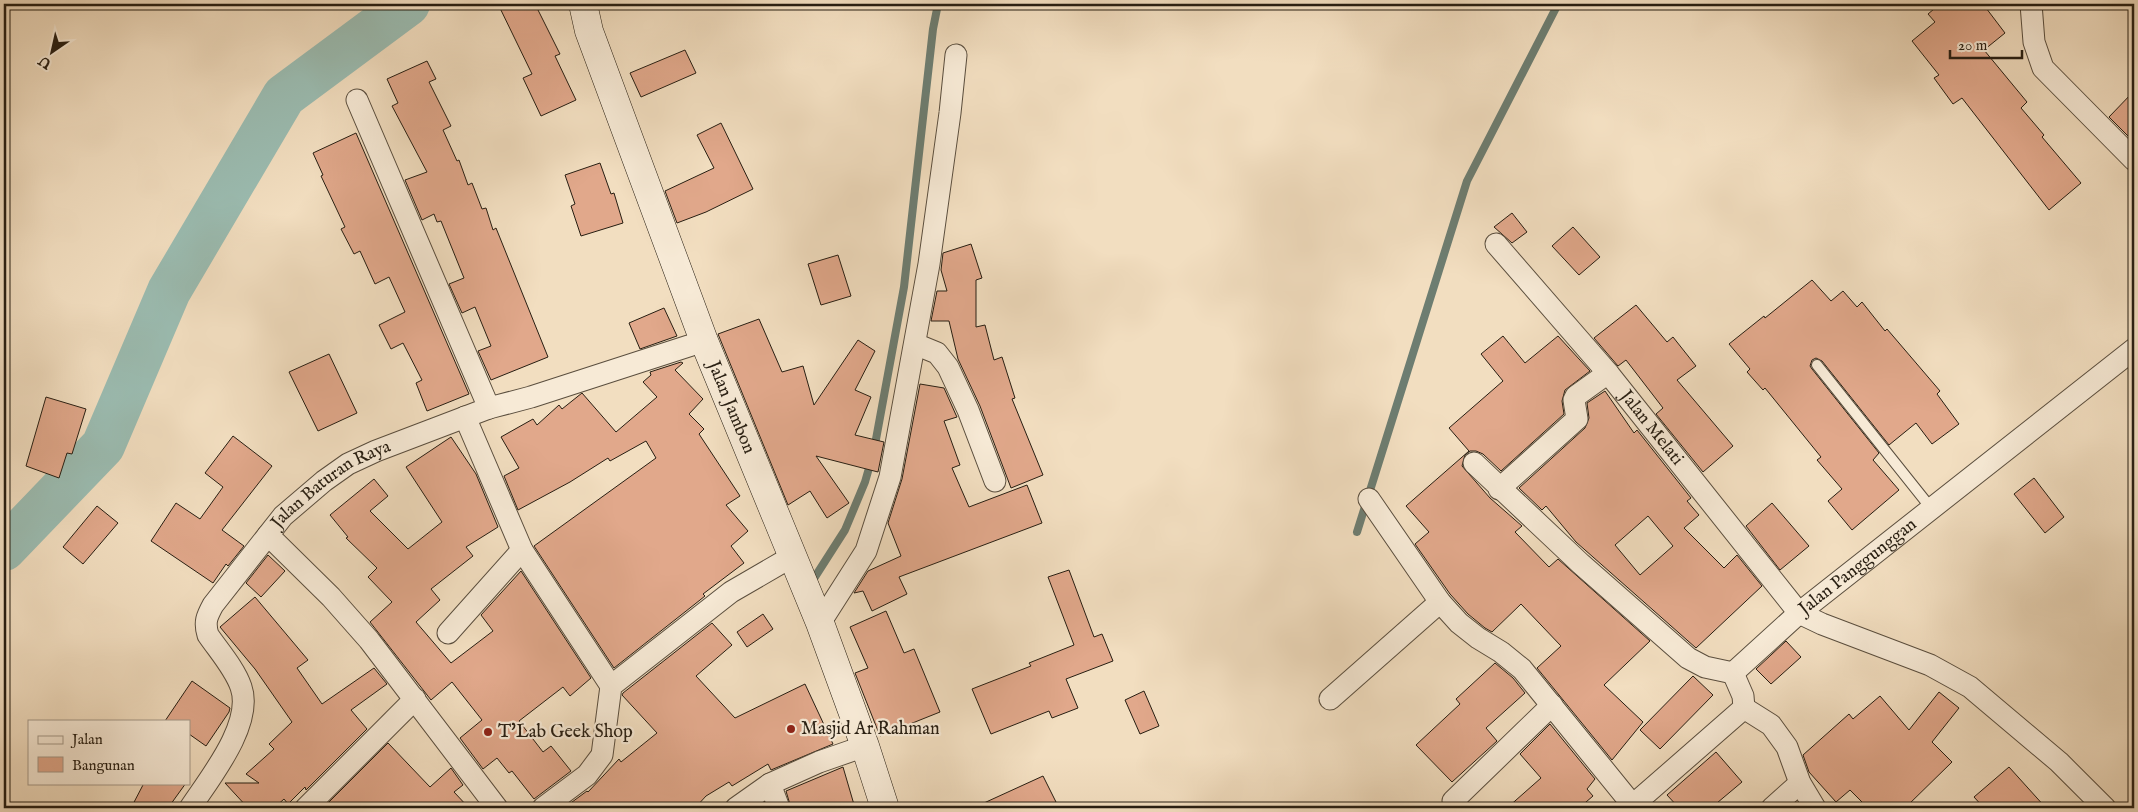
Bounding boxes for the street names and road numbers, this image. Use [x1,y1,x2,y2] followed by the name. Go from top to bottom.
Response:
[701,356,761,458] street label: Jalan Jambon
[1613,384,1689,470] street label: Jalan Melati
[265,435,394,535] street label: Jalan Baturan Raya
[1793,513,1922,622] street label: Jalan Panggunggan

